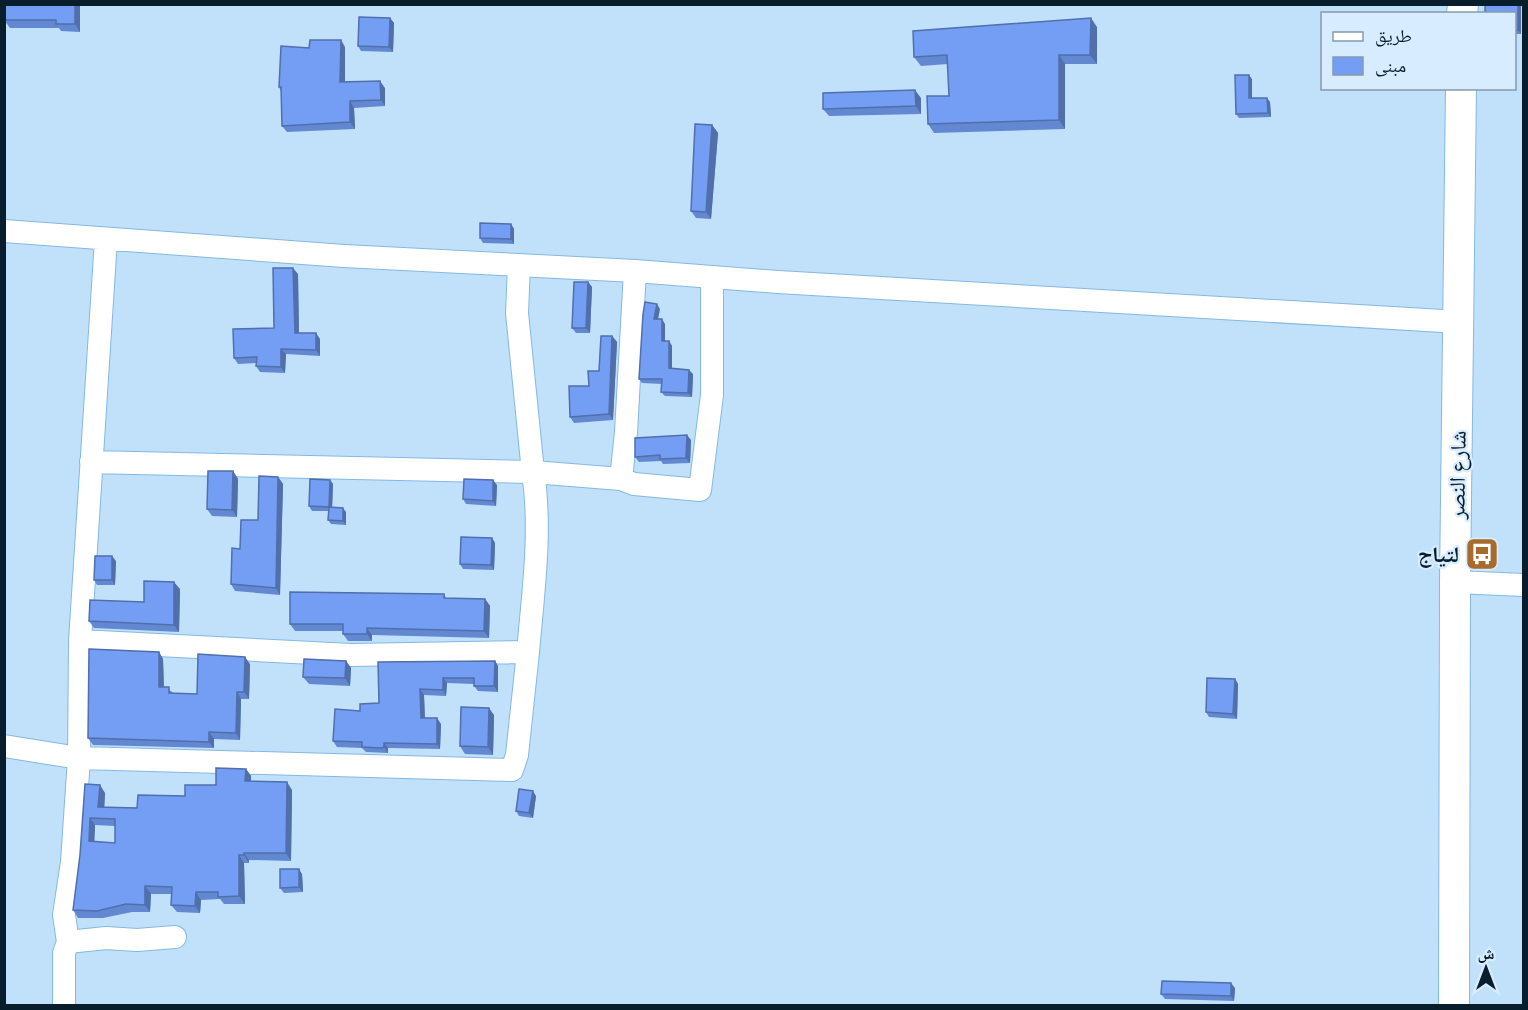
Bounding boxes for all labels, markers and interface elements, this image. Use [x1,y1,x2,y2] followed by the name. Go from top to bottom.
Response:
[1321,12,1516,90] legend
[1375,24,1412,47] text: طريق
[1375,54,1406,77] text: مبنى
[1442,430,1472,521] street label: شارع النصر
[1464,536,1500,572] bus stop icon: لتياج
[1418,540,1459,568] place label: لتياج
[1456,938,1516,998] north arrow
[1478,943,1495,963] text: ش

